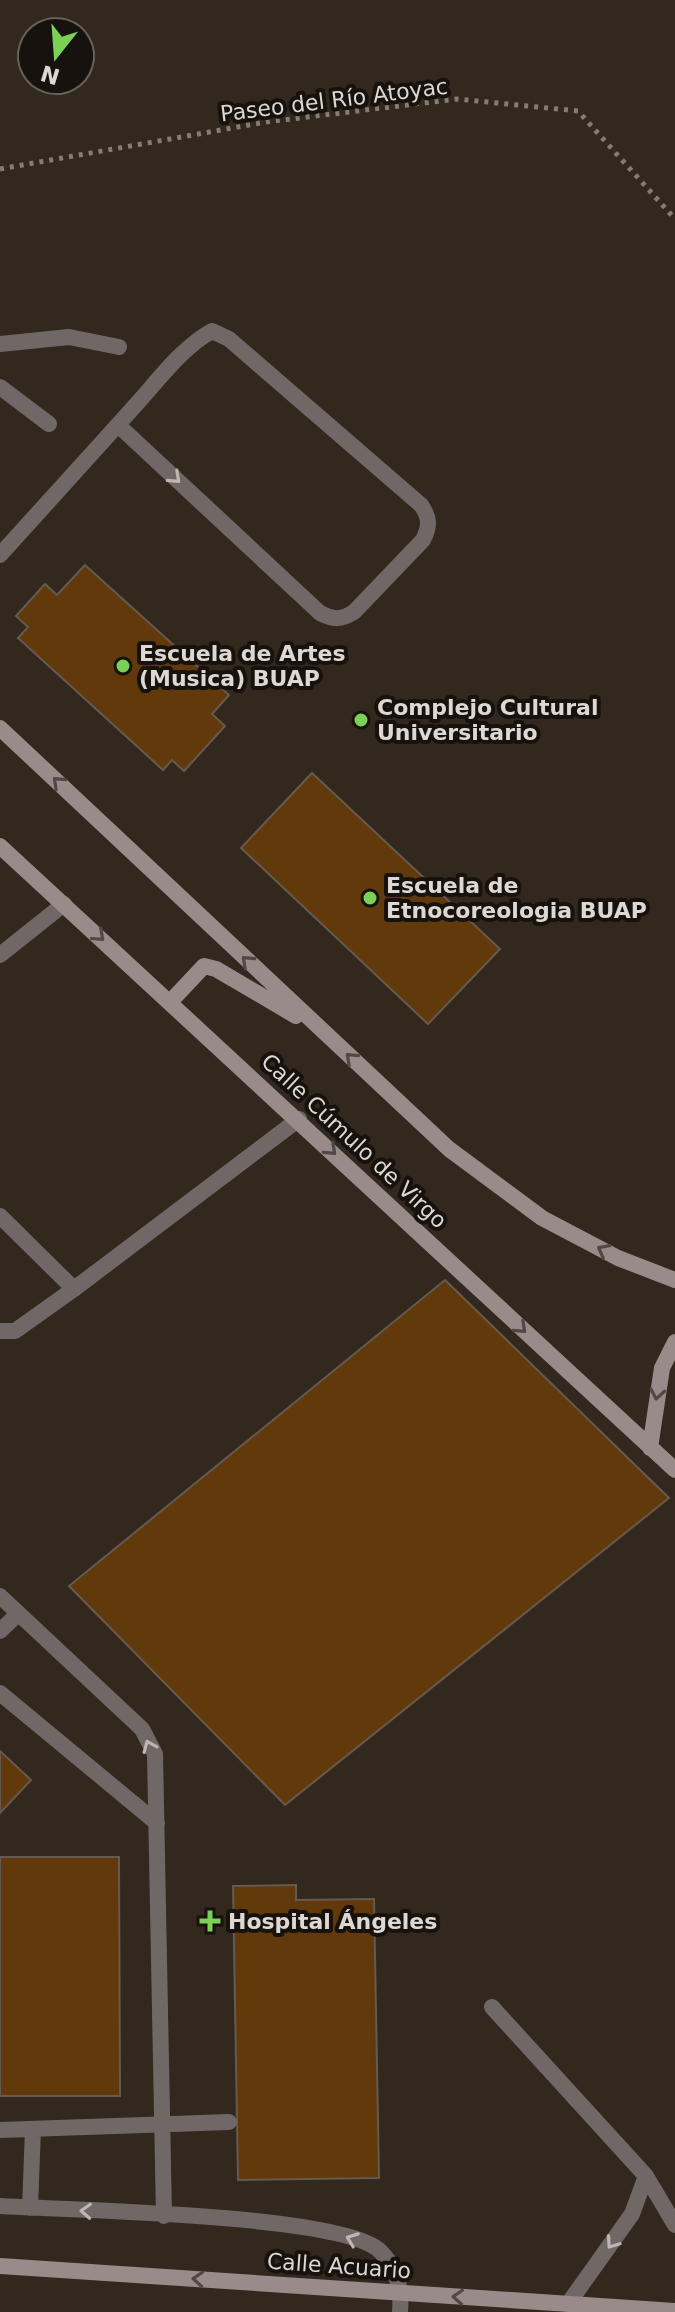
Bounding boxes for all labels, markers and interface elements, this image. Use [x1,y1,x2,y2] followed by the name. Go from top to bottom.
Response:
[16,16,96,96] north arrow
[38,60,63,89] text: N
[219,74,449,126] street label: Paseo del Río Atoyac
[166,468,180,483] one-way arrow
[139,641,346,691] place label: Escuela de Artes (Musica) BUAP
[114,657,132,675] marker: Escuela de Artes (Musica) BUAP
[377,695,598,745] place label: Complejo Cultural Universitario
[352,711,370,729] marker: Complejo Cultural Universitario
[53,778,68,792] one-way arrow
[386,873,647,923] place label: Escuela de Etnocoreologia BUAP
[361,889,379,907] marker: Escuela de Etnocoreologia BUAP
[90,926,105,940] one-way arrow
[242,956,256,970] one-way arrow
[256,1049,452,1233] street label: Calle Cúmulo de Virgo
[345,1054,360,1068] one-way arrow
[322,1141,337,1155] one-way arrow
[596,1245,611,1260] one-way arrow
[512,1318,527,1332] one-way arrow
[649,1387,666,1401] one-way arrow
[143,1740,159,1754] one-way arrow
[228,1909,437,1934] place label: Hospital Ángeles
[199,1910,221,1932] marker: Hospital Ángeles
[79,2203,92,2220] one-way arrow
[346,2232,360,2249] one-way arrow
[607,2234,622,2249] one-way arrow
[266,2248,412,2284] street label: Calle Acuario
[191,2271,204,2288] one-way arrow
[451,2288,463,2305] one-way arrow

